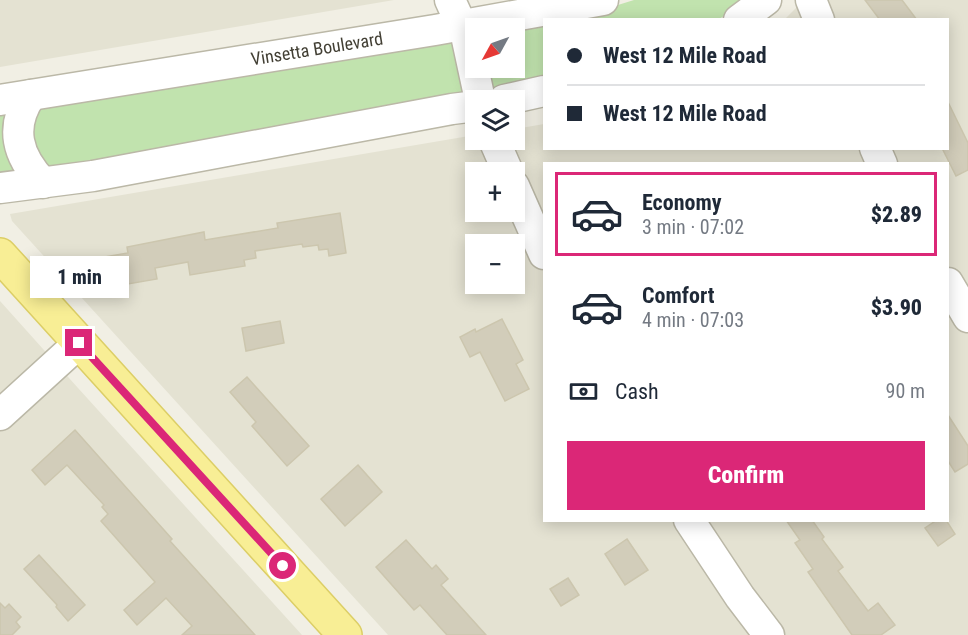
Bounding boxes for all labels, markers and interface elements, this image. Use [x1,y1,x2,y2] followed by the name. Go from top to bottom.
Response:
[465,18,525,78] north arrow
[465,18,525,294] map controls
[249,28,384,69] street label: Vinsetta Boulevard
[603,43,767,68] text: West 12 Mile Road
[465,90,525,150] button: layers
[603,101,767,126] text: West 12 Mile Road
[465,162,525,222] button: +
[570,187,624,241] icon: car
[642,190,722,215] text: Economy
[871,202,922,227] text: $2.89
[642,215,744,239] text: 3 min · 07:02
[465,234,525,294] button: −
[29,256,128,298] callout: 1 min
[57,265,102,289] text: 1 min
[570,280,624,334] icon: car
[642,283,715,308] text: Comfort
[871,295,922,320] text: $3.90
[642,308,744,332] text: 4 min · 07:03
[65,329,92,356] route end
[567,375,600,408] icon: cash
[615,379,659,404] text: Cash
[886,379,925,403] text: 90 m
[567,441,925,510] button: Confirm
[269,552,296,579] route start

